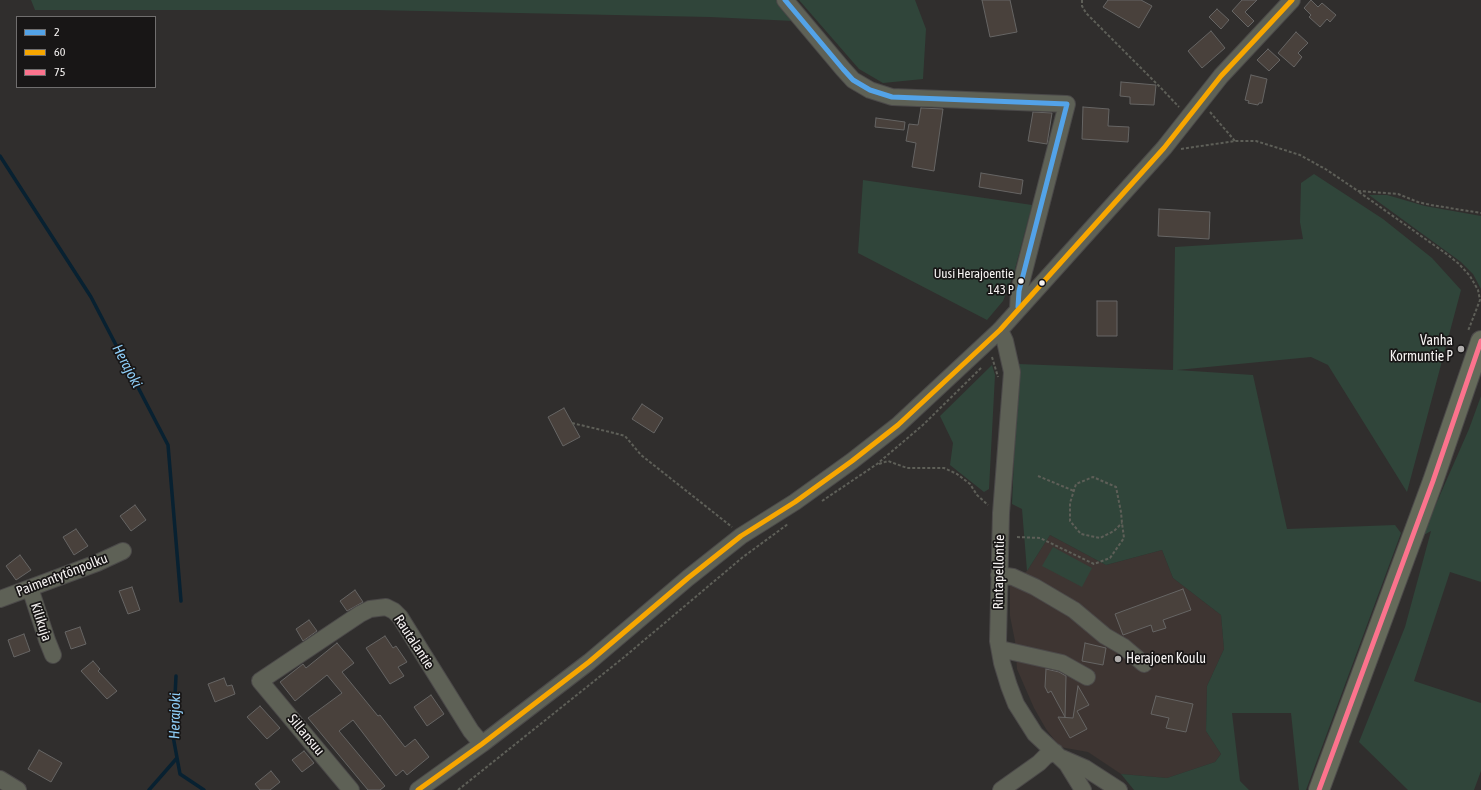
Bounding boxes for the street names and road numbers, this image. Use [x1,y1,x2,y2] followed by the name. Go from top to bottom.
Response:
[990,534,1008,610] street label: Rintapellontie
[14,550,110,600] street label: Paimentytönpolku
[27,601,55,643] street label: Kilikuja
[390,612,438,672] street label: Rautalantie
[284,711,328,759] street label: Sillansuu

